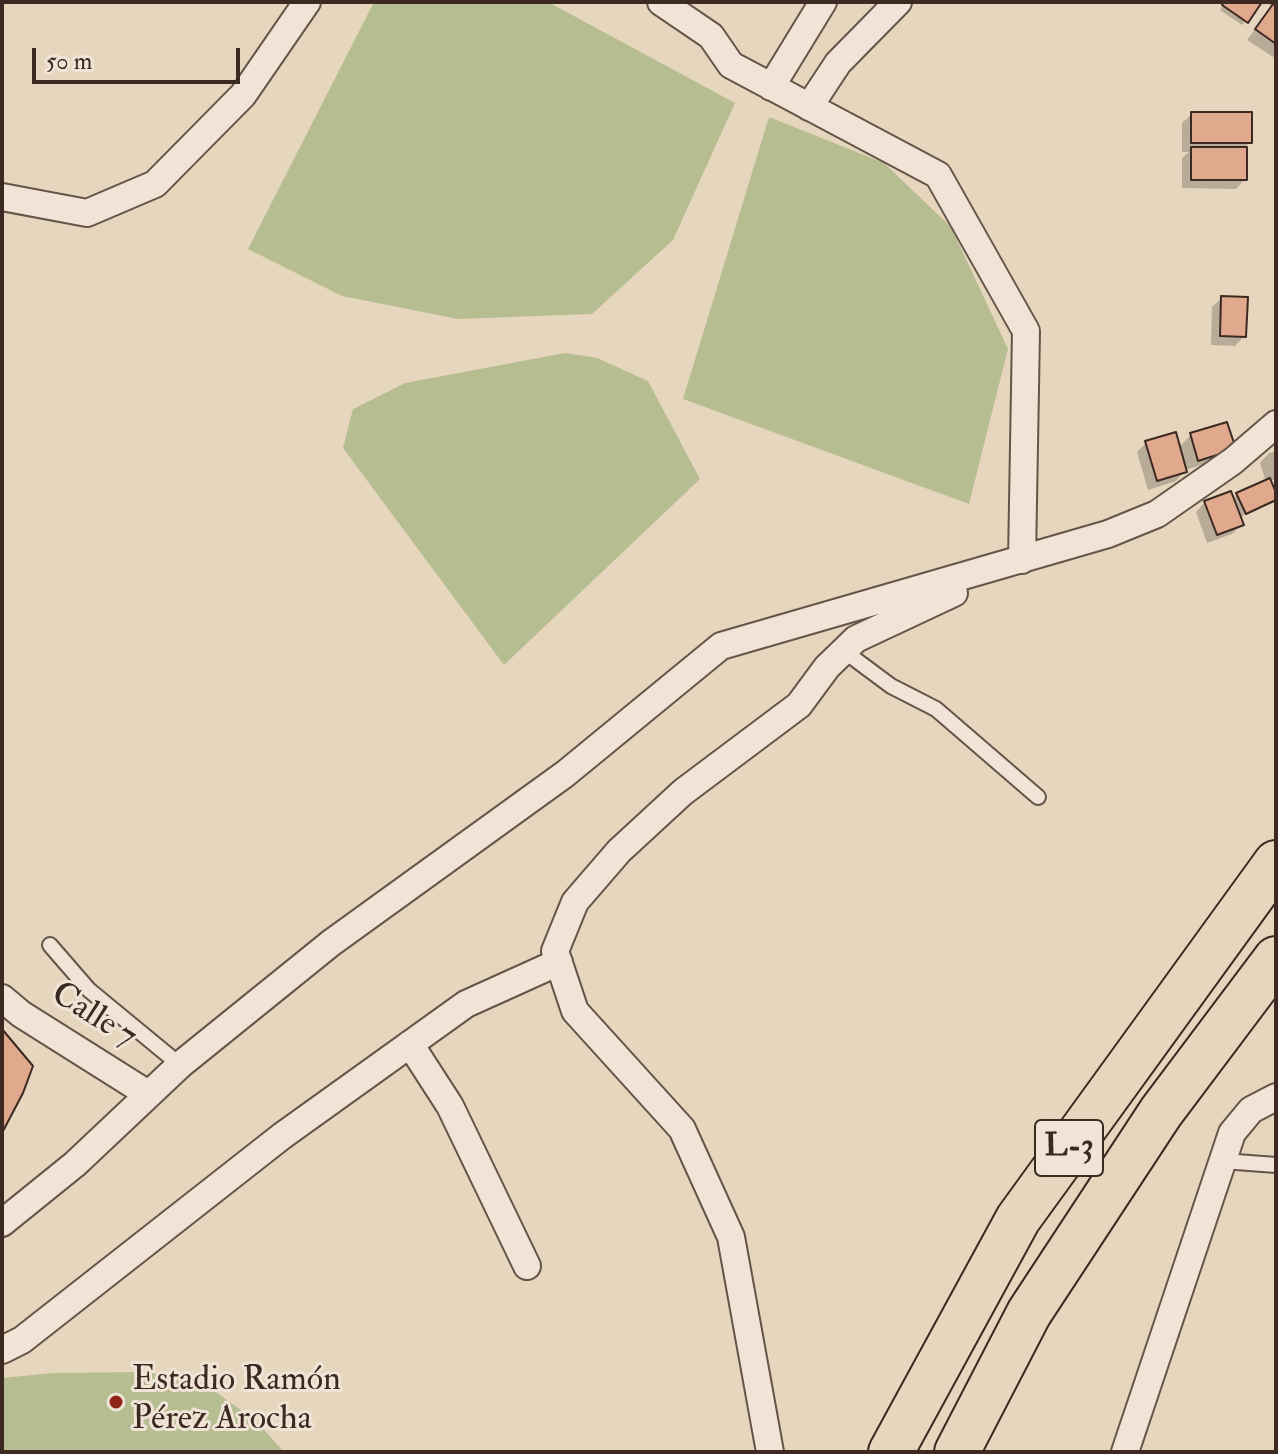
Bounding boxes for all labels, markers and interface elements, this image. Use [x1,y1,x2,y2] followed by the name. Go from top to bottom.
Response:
[36,32,244,82] scale bar
[46,46,92,77] text: 50 m
[43,975,143,1059] street label: Calle 7
[1035,1120,1103,1176] road number: L-3
[132,1362,341,1442] place label: Estadio Ramón Pérez Arocha
[107,1393,125,1411] marker: Estadio Ramón Pérez Arocha

